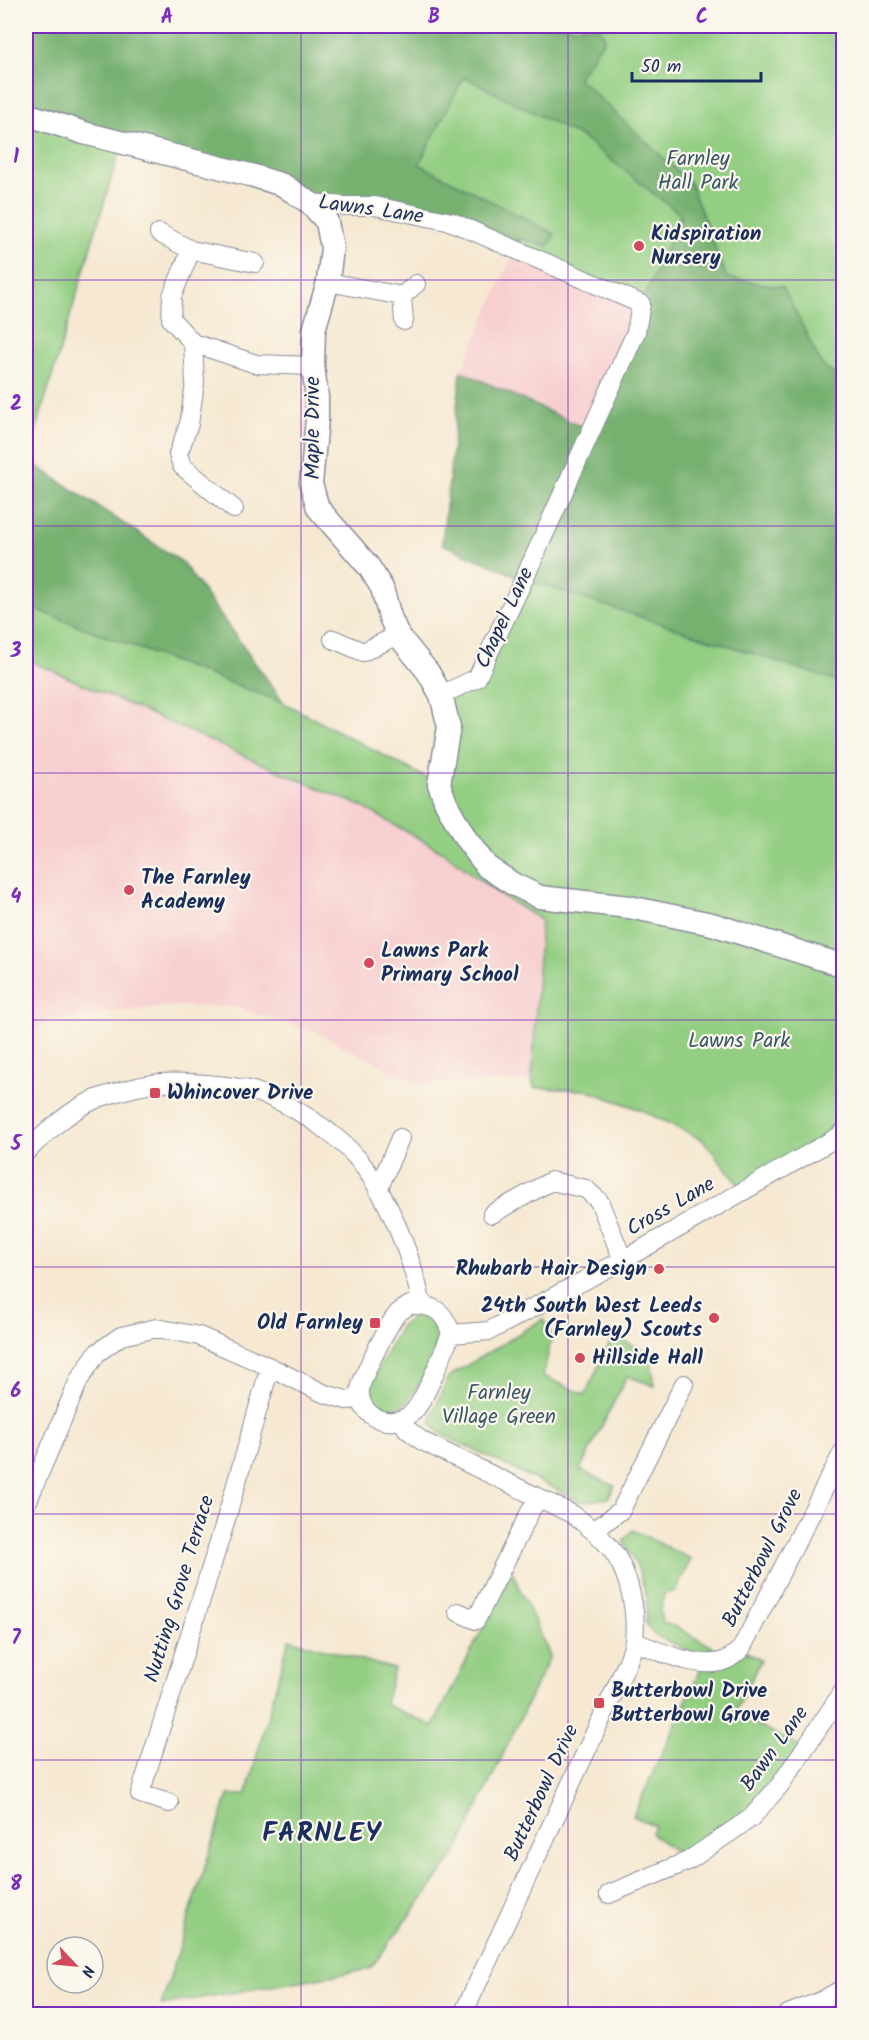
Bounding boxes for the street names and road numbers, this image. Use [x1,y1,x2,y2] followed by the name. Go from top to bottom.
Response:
[316,186,426,234] street label: Lawns Lane
[297,376,330,480] street label: Maple Drive
[467,561,543,674] street label: Chapel Lane
[621,1168,722,1246] street label: Cross Lane
[714,1482,812,1633] street label: Butterbowl Grove
[136,1491,224,1687] street label: Nutting Grove Terrace
[733,1699,818,1799] street label: Bawn Lane
[496,1718,588,1867] street label: Butterbowl Drive

